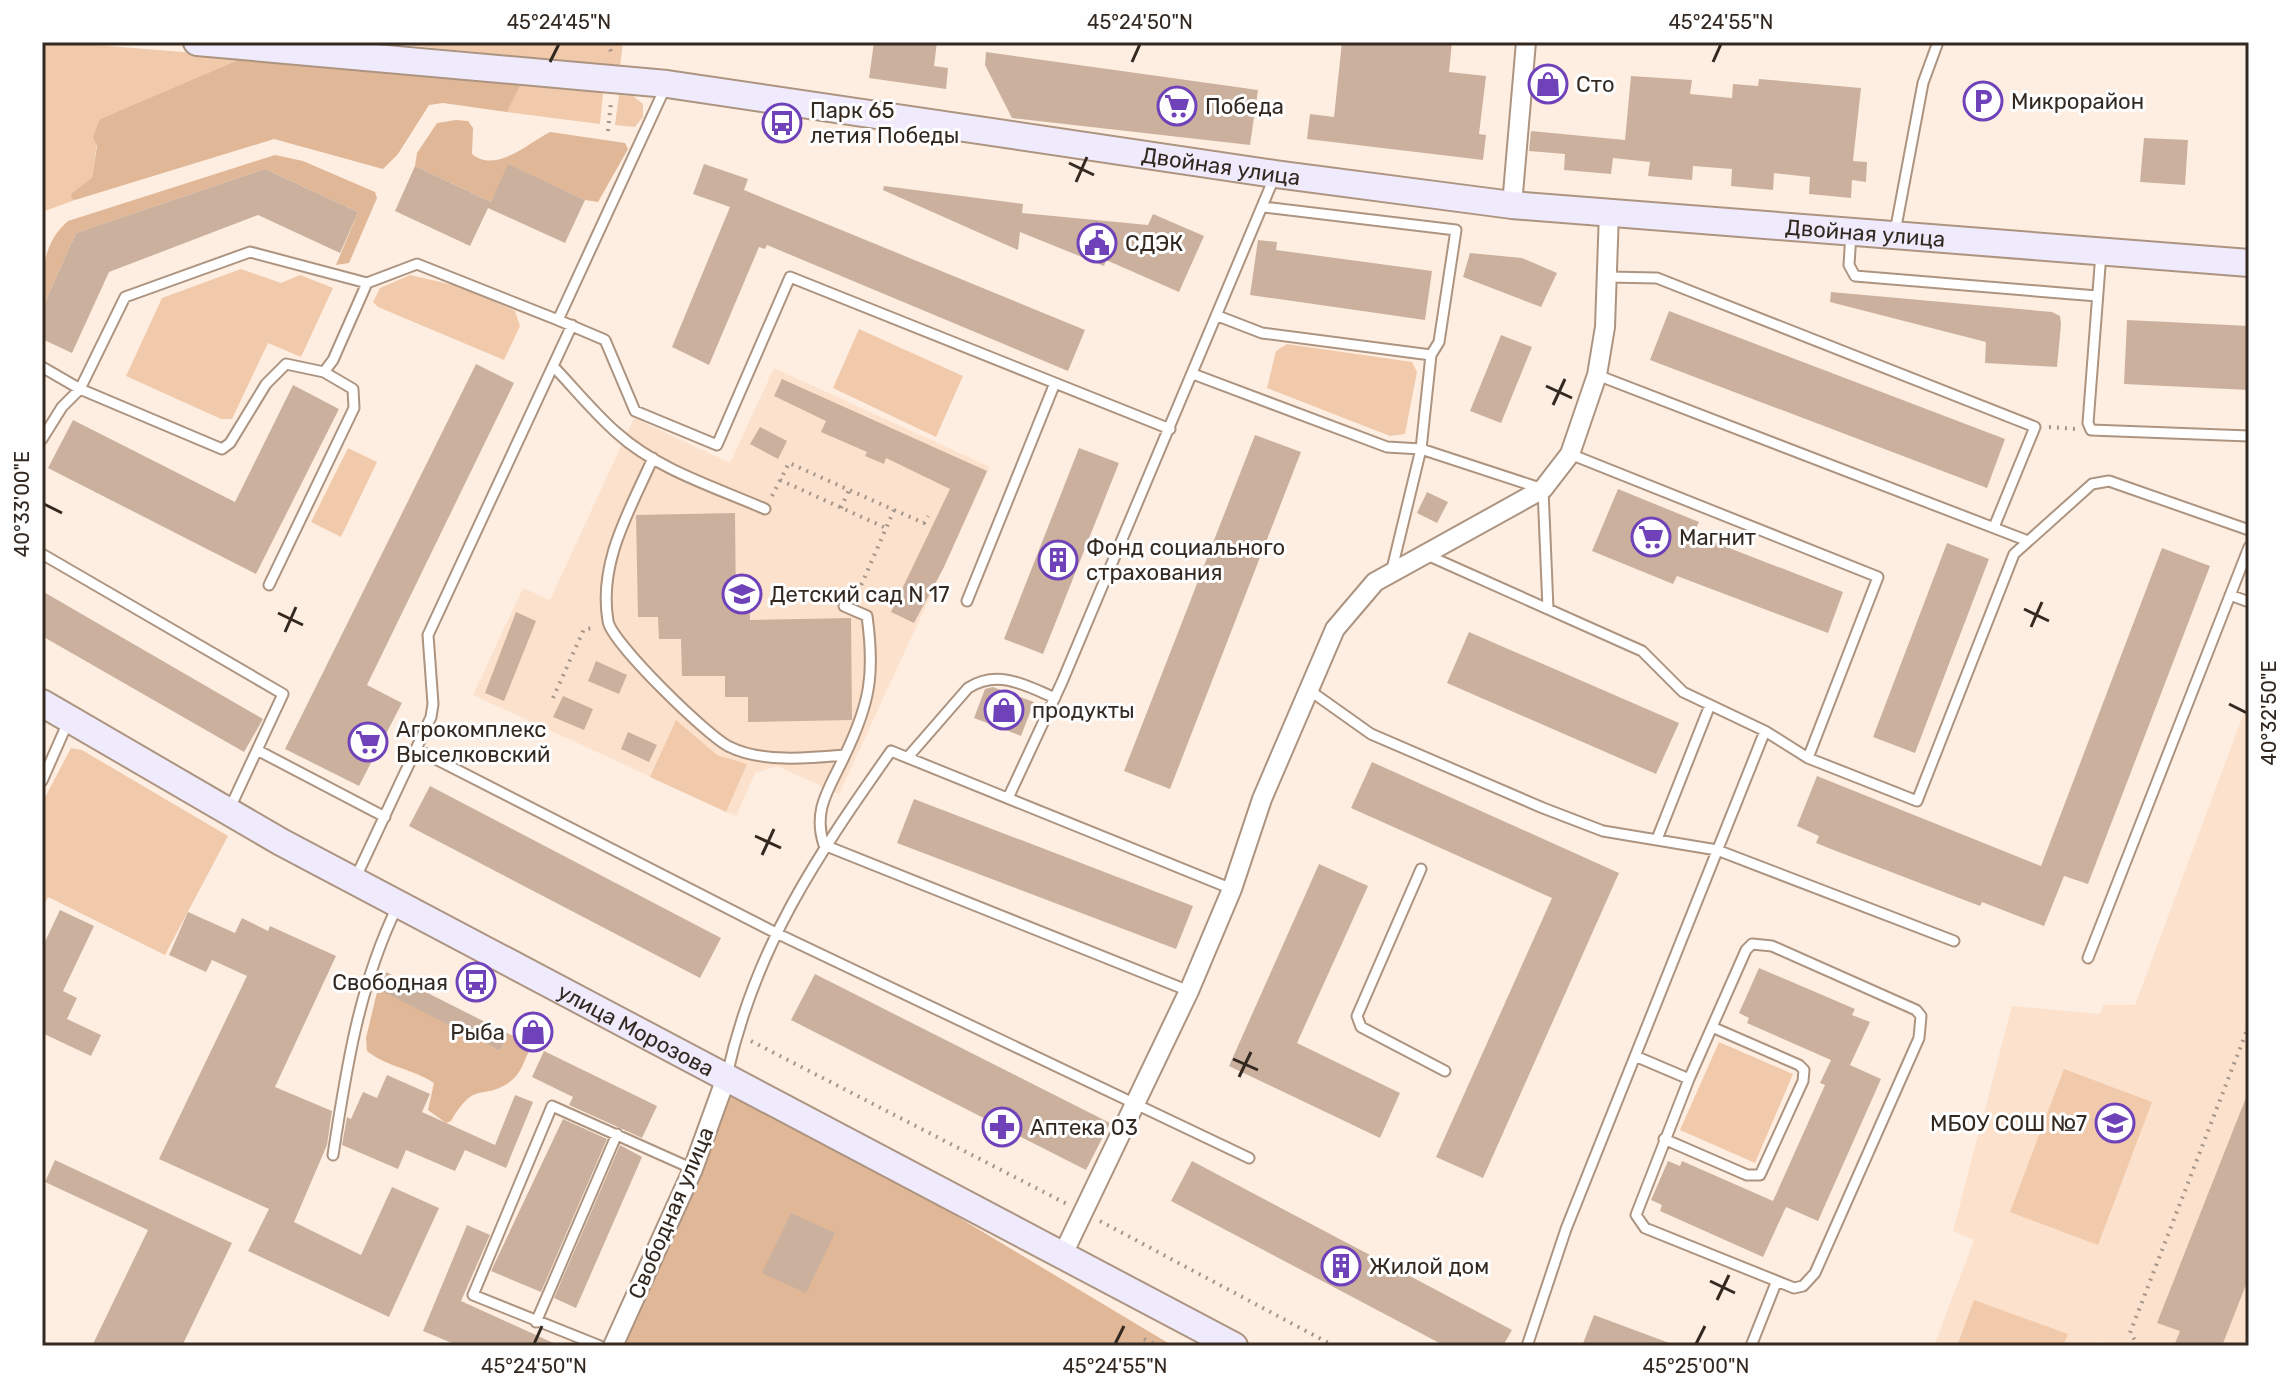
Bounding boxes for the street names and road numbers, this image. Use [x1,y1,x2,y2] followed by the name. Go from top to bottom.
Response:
[1140,141,1302,191] street label: Двойная улица
[1784,213,1946,253] street label: Двойная улица
[553,977,719,1082] street label: улица Морозова
[623,1123,719,1303] street label: Свободная улица

